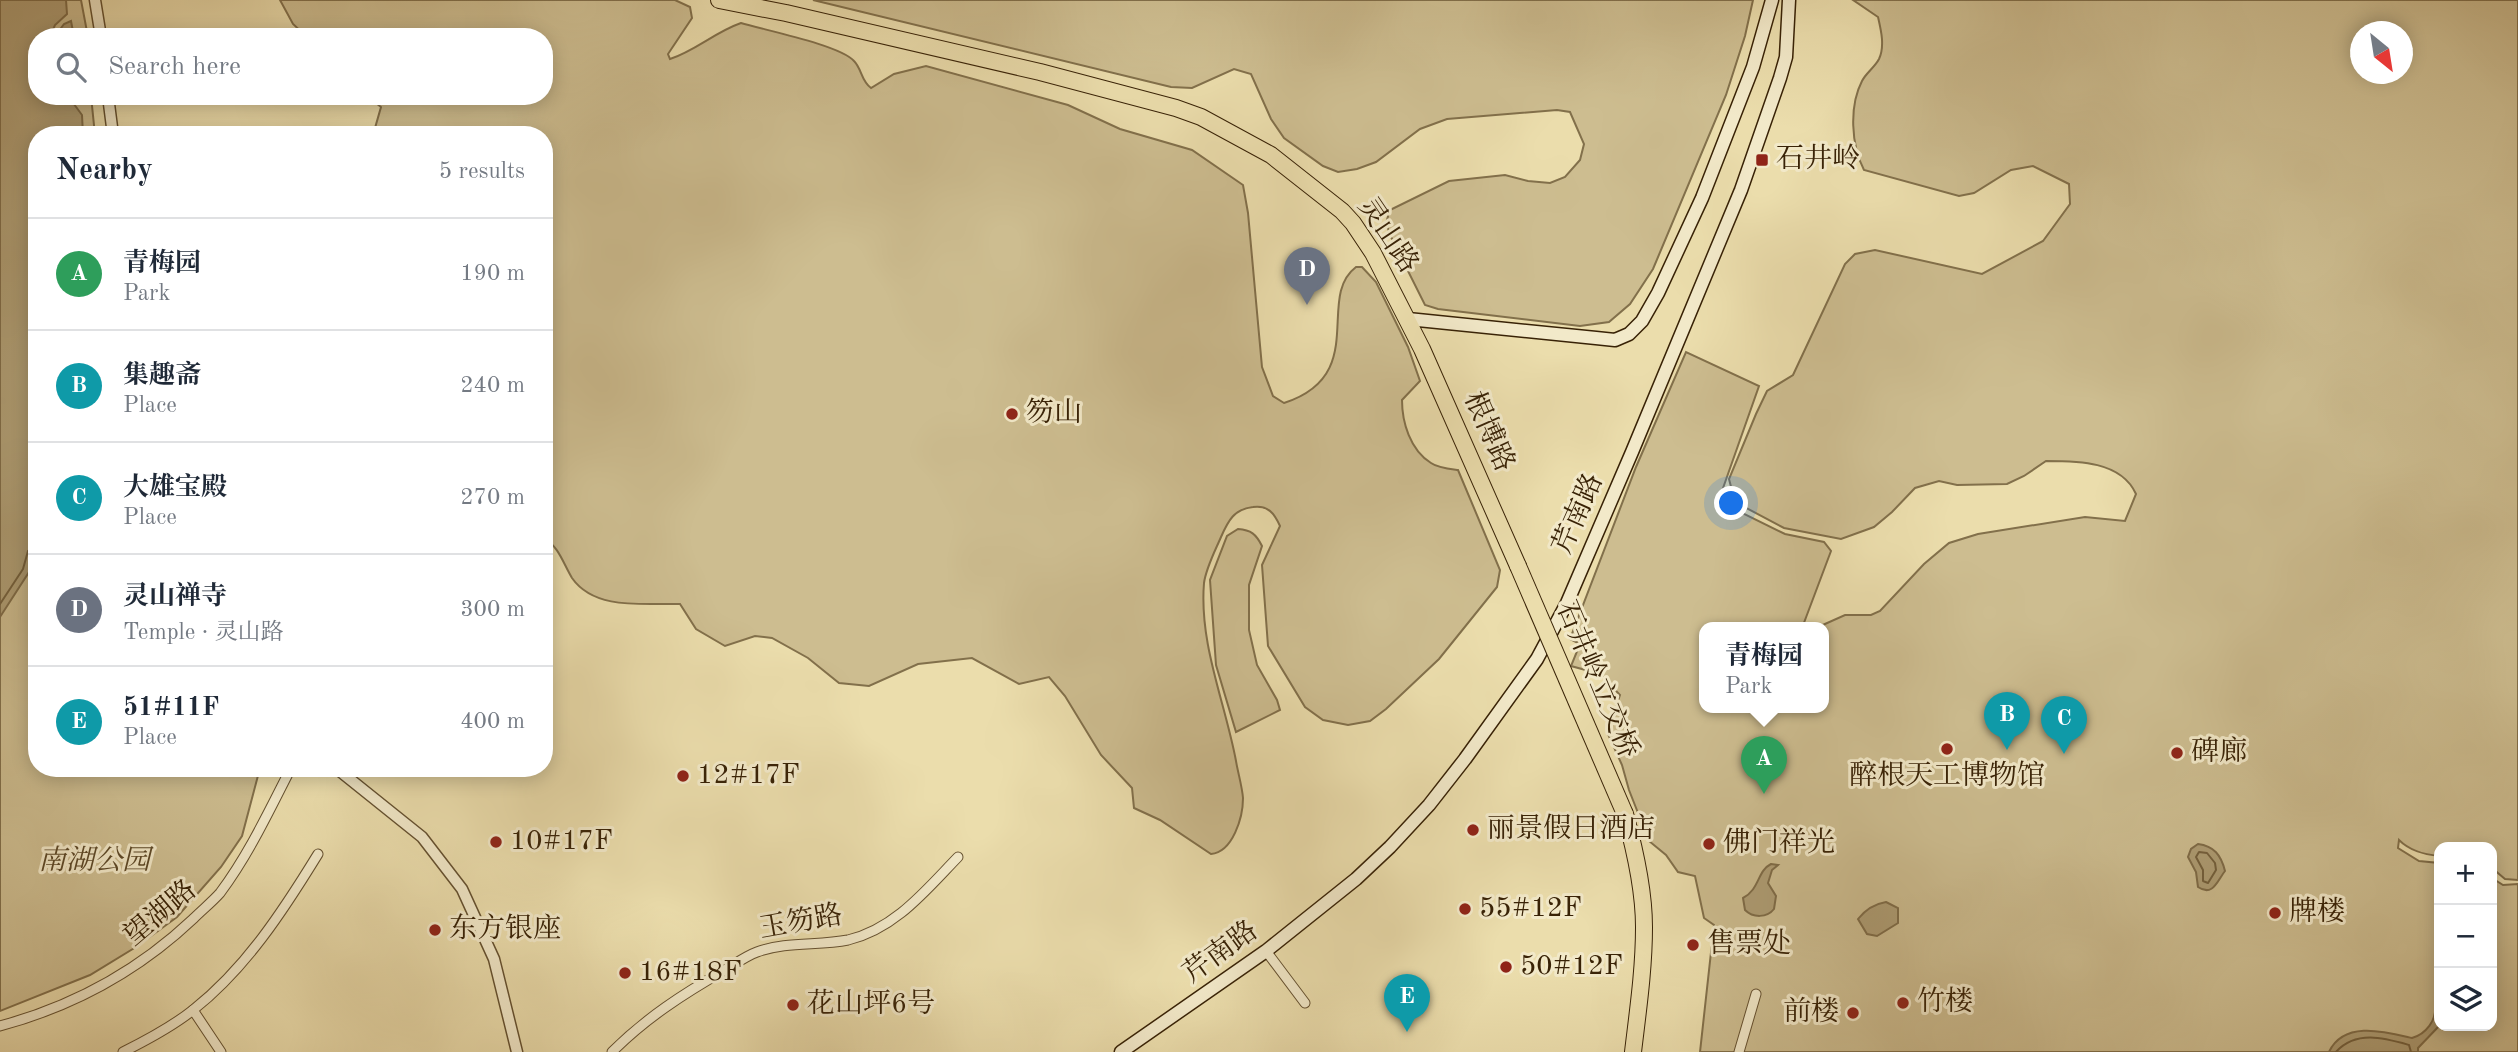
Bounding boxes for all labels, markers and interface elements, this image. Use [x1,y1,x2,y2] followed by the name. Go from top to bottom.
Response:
[2350,21,2413,84] north arrow
[28,28,553,105] search box
[52,48,90,86] icon: search
[108,54,241,80] text: Search here
[1776,143,1860,174] place label: 石井岭
[1754,152,1770,168] marker: 石井岭
[56,156,153,186] text: Nearby
[439,160,525,183] text: 5 results
[1352,192,1425,279] street label: 灵山路
[1284,247,1330,305] pin: D
[123,251,201,277] text: 青梅园
[70,262,88,285] text: A
[460,262,525,285] text: 190 m
[123,282,170,305] text: Park
[123,363,201,389] text: 集趣斋
[71,374,87,397] text: B
[460,374,525,397] text: 240 m
[1458,387,1521,476] street label: 根博路
[123,394,177,417] text: Place
[1026,397,1082,428] place label: 笏山
[1004,406,1020,422] marker: 笏山
[1546,469,1609,558] street label: 芹南路
[123,475,227,501] text: 大雄宝殿
[71,486,87,509] text: C
[460,486,525,509] text: 270 m
[1714,486,1748,520] your location
[123,506,177,529] text: Place
[123,584,227,610] text: 灵山禅寺
[1550,596,1644,763] street label: 石井岭立交桥
[70,598,88,621] text: D
[460,598,525,621] text: 300 m
[123,621,284,644] text: Temple · 灵山路
[1699,622,1829,713] popup
[1725,644,1803,670] text: 青梅园
[1725,675,1772,698] text: Park
[1984,692,2030,750] pin: B
[123,695,219,721] text: 51#11F
[2041,696,2087,754] pin: C
[71,710,87,733] text: E
[460,710,525,733] text: 400 m
[123,726,177,749] text: Place
[1741,736,1787,794] pin: A
[2191,736,2247,767] place label: 碑廊
[1939,741,1955,757] marker: 醉根天工博物馆
[2169,745,2185,761] marker: 碑廊
[1849,760,2045,791] place label: 醉根天工博物馆
[697,762,800,790] place label: 12#17F
[675,768,691,784] marker: 12#17F
[1487,813,1655,844] place label: 丽景假日酒店
[1465,822,1481,838] marker: 丽景假日酒店
[1723,827,1835,858] place label: 佛门祥光
[510,828,613,856] place label: 10#17F
[488,834,504,850] marker: 10#17F
[1701,836,1717,852] marker: 佛门祥光
[2434,842,2497,1031] map controls
[2434,842,2497,905] button: +
[38,845,154,876] park label: 南湖公园
[118,874,202,952] street label: 望湖路
[1479,895,1582,923] place label: 55#12F
[2289,896,2345,927] place label: 牌楼
[757,899,845,944] street label: 玉笏路
[1457,901,1473,917] marker: 55#12F
[2267,905,2283,921] marker: 牌楼
[2434,905,2497,968] button: −
[449,913,561,944] place label: 东方银座
[1177,915,1263,989] street label: 芹南路
[427,922,443,938] marker: 东方银座
[1707,928,1791,959] place label: 售票处
[1685,937,1701,953] marker: 售票处
[1520,953,1623,981] place label: 50#12F
[639,959,742,987] place label: 16#18F
[1498,959,1514,975] marker: 50#12F
[617,965,633,981] marker: 16#18F
[2434,968,2497,1031] button: layers
[1384,974,1430,1032] pin: E
[1917,986,1973,1017] place label: 竹楼
[807,988,935,1019] place label: 花山坪6号
[1895,995,1911,1011] marker: 竹楼
[1783,996,1839,1027] place label: 前楼
[785,997,801,1013] marker: 花山坪6号
[1845,1005,1861,1021] marker: 前楼

